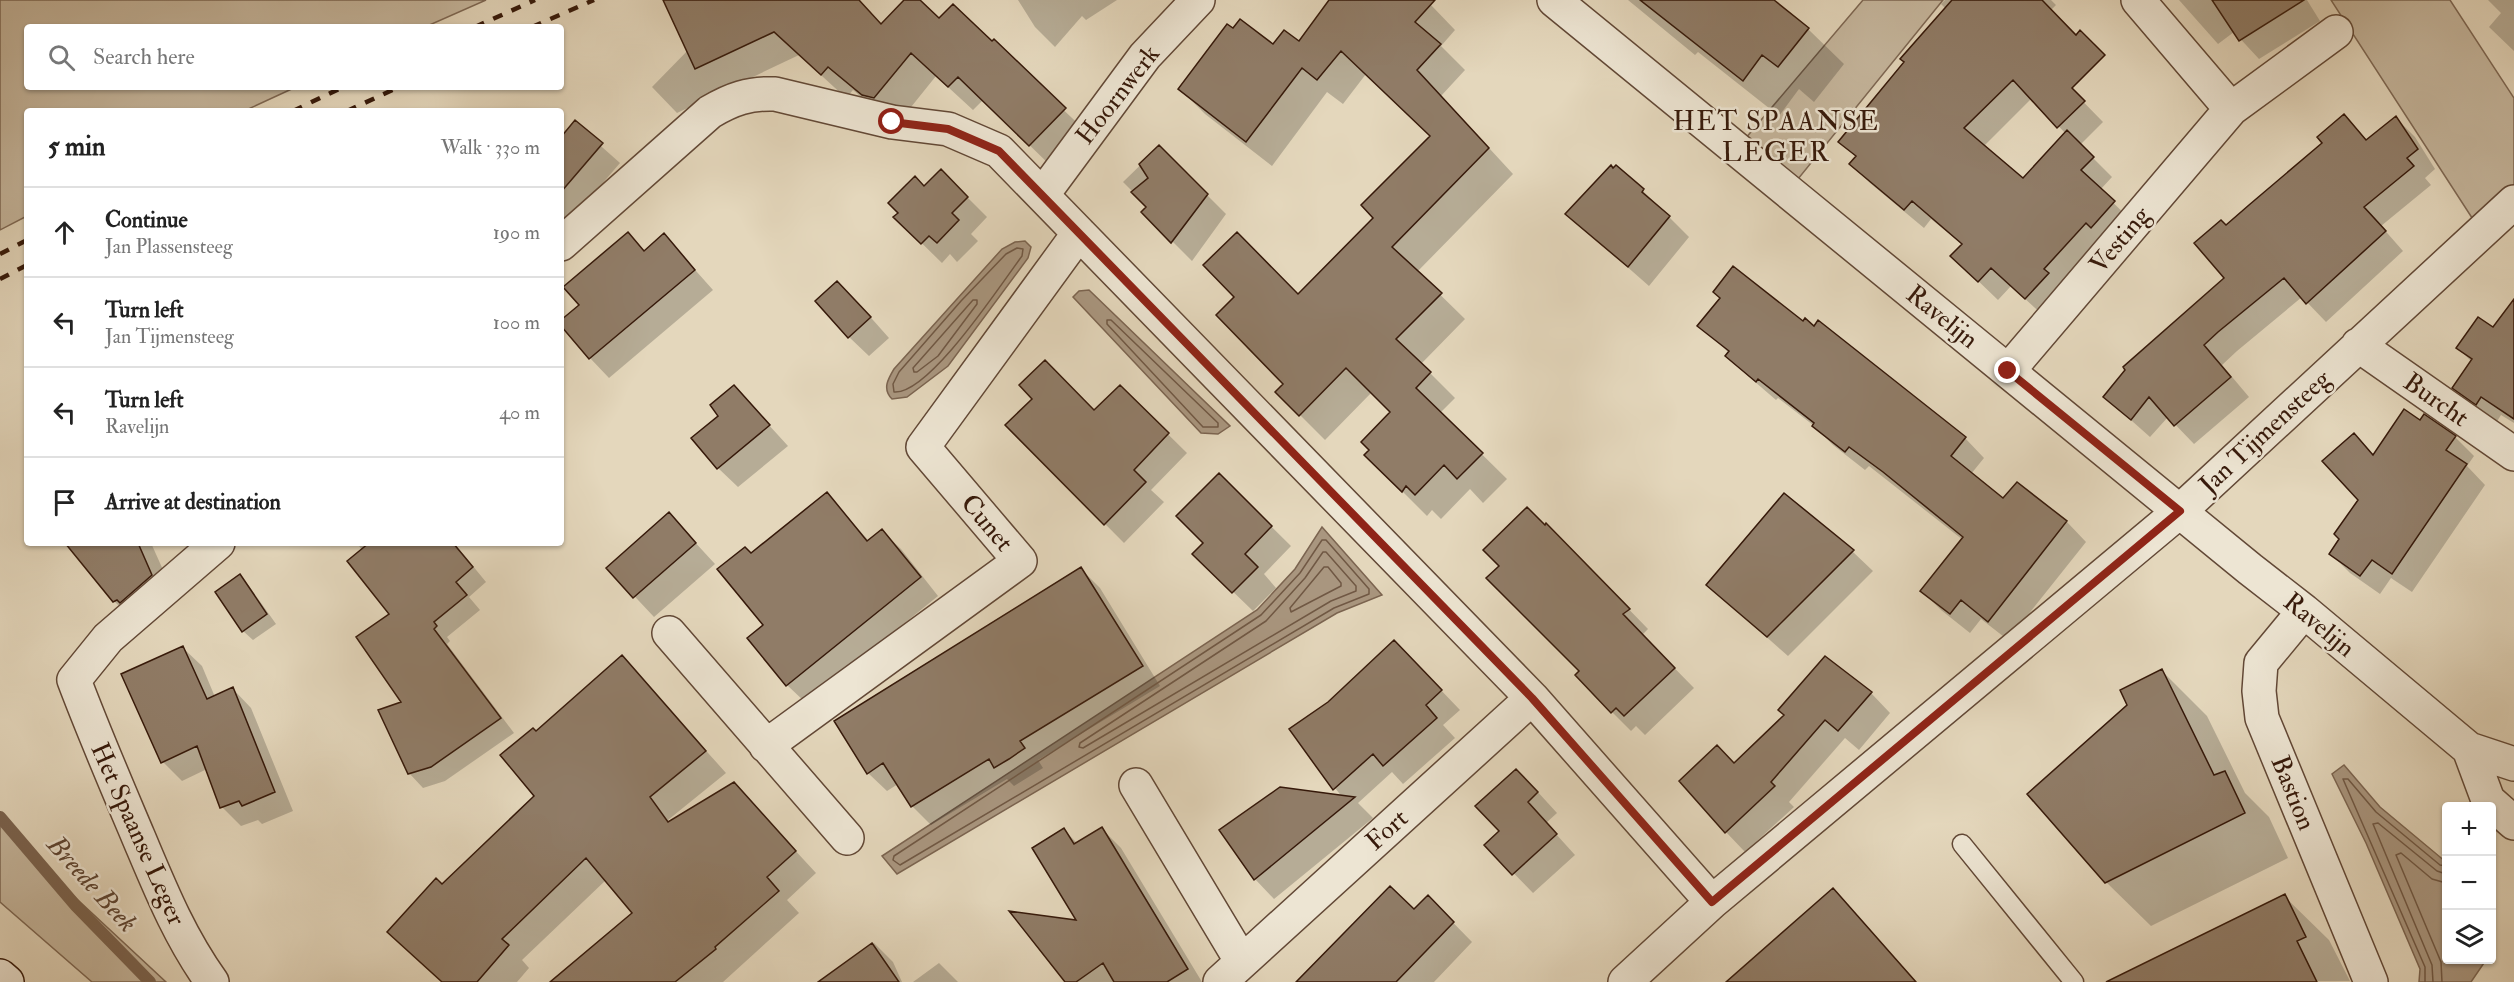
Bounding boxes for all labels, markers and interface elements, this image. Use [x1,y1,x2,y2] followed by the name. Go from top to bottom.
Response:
[24,24,564,90] search box
[1069,38,1167,151] street label: Hoornwerk
[45,41,78,74] icon: search
[93,43,195,71] text: Search here
[1673,105,1879,169] district label: HET SPAANSE LEGER
[878,108,904,134] route start
[48,131,105,163] text: 5 min
[441,135,540,160] text: Walk · 330 m
[2083,199,2158,280] street label: Vesting
[105,206,188,234] text: Continue
[48,216,81,249] icon: ahead
[493,220,540,245] text: 190 m
[105,234,233,259] text: Jan Plassensteeg
[1899,278,1985,356] street label: Ravelijn
[105,296,184,324] text: Turn left
[48,306,81,339] icon: left
[493,310,540,335] text: 100 m
[105,324,234,349] text: Jan Tijmensteeg
[1994,357,2020,383] route end
[2192,362,2338,502] street label: Jan Tijmensteeg
[2397,366,2475,434] street label: Burcht
[105,386,184,414] text: Turn left
[48,396,81,429] icon: left
[499,400,540,425] text: 40 m
[105,414,169,439] text: Ravelijn
[48,486,81,519] icon: arrive
[105,488,281,516] text: Arrive at destination
[954,488,1020,558] street label: Cunet
[2277,586,2361,664] street label: Ravelijn
[83,738,193,931] street label: Het Spaanse Leger
[2264,751,2322,835] street label: Bastion
[2442,802,2496,964] map controls
[2442,802,2496,856] button: +
[1359,803,1415,857] street label: Fort
[39,827,144,939] water label: Breede Beek
[2442,856,2496,910] button: −
[2442,910,2496,964] button: layers

